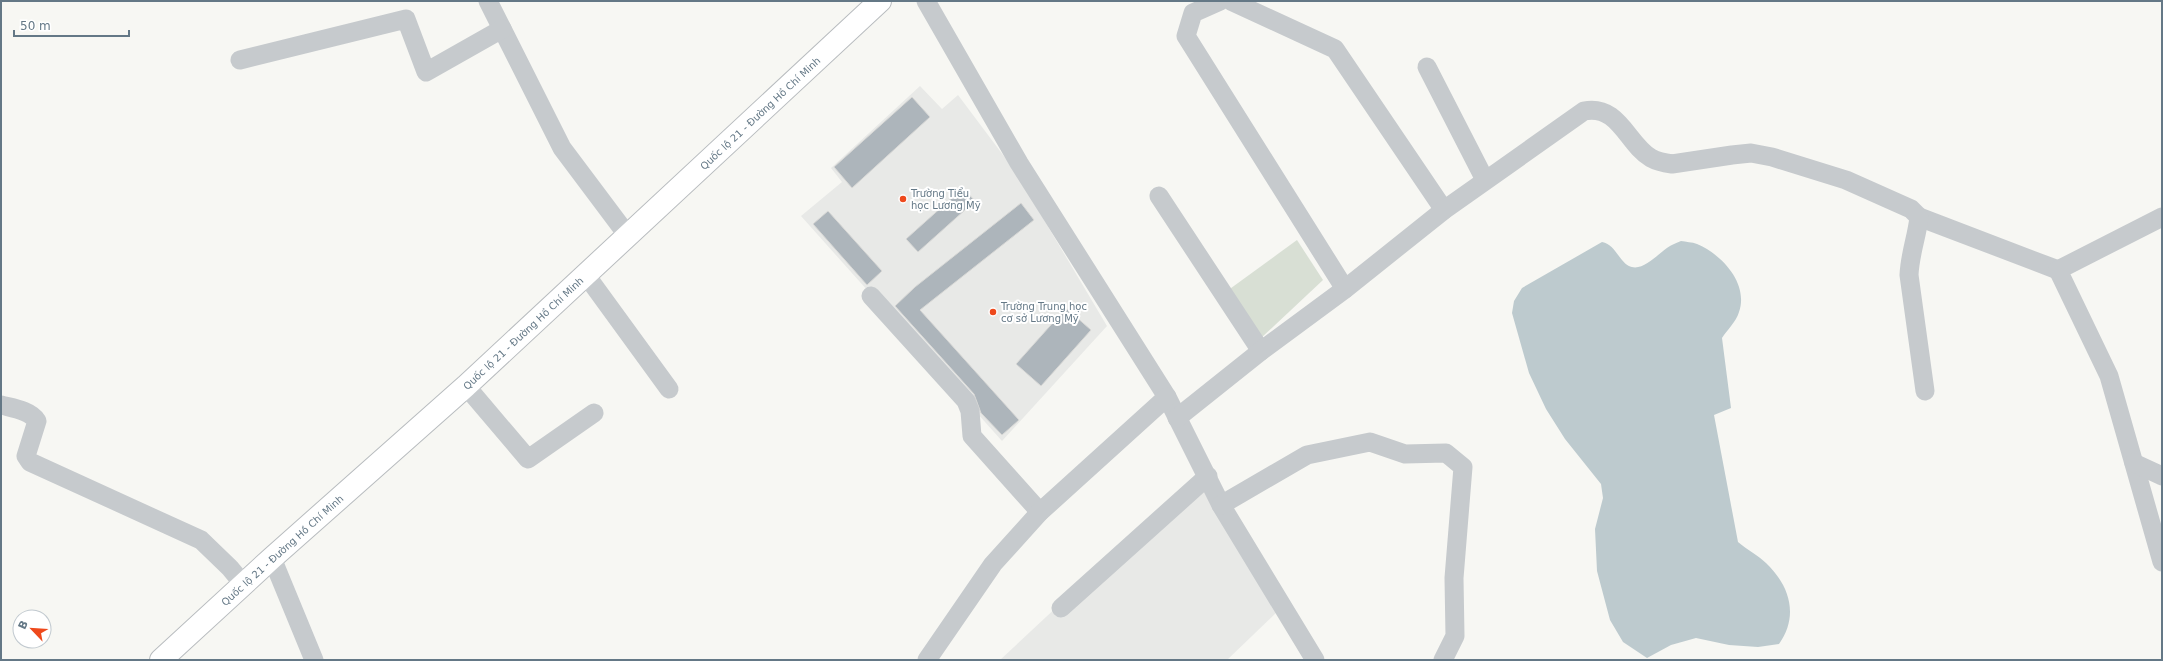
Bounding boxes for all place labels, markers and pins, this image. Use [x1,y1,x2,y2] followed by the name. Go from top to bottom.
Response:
[910,187,981,212] place label: Trường Tiểu học Lương Mỹ
[898,194,908,204] marker: Trường Tiểu học Lương Mỹ
[1000,301,1087,324] place label: Trường Trung học cơ sở Lương Mỹ
[988,307,998,317] marker: Trường Trung học cơ sở Lương Mỹ

